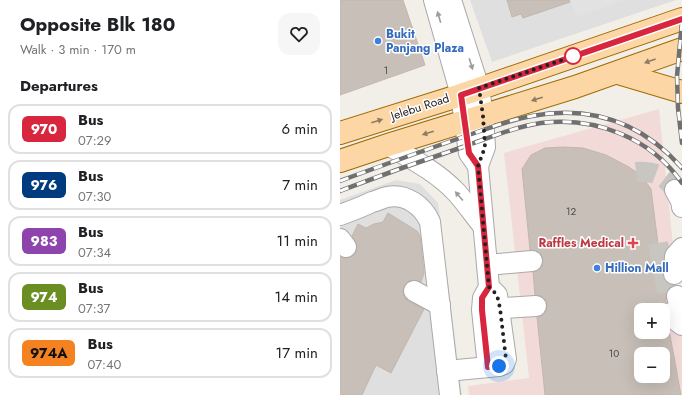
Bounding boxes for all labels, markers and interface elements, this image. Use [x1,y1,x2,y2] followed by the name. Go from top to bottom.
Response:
[436,10,442,22] one-way arrow
[20,11,175,38] text: Opposite Blk 180
[278,13,320,55] button: heart
[386,25,464,57] place label: Bukit Panjang Plaza
[373,36,383,46] marker: Bukit Panjang Plaza
[20,40,136,59] text: Walk · 3 min · 170 m
[564,47,582,65] unlabelled marker
[468,58,474,70] one-way arrow
[643,58,655,64] one-way arrow
[384,63,388,78] house number: 1
[20,75,98,97] text: Departures
[386,89,452,126] street label: Jelebu Road
[531,96,543,102] one-way arrow
[78,109,103,131] text: Bus
[281,118,318,140] text: 6 min
[371,118,383,124] one-way arrow
[31,119,57,139] text: 970
[421,130,433,136] one-way arrow
[78,131,111,150] text: 07:29
[78,165,103,187] text: Bus
[282,174,318,196] text: 7 min
[31,175,57,195] text: 976
[78,187,111,206] text: 07:30
[454,191,463,201] one-way arrow
[566,204,576,219] house number: 12
[78,221,103,243] text: Bus
[277,230,318,252] text: 11 min
[31,231,57,251] text: 983
[538,234,624,252] place label: Raffles Medical
[627,237,639,249] marker: Raffles Medical
[78,243,111,262] text: 07:34
[605,259,669,277] place label: Hillion Mall
[592,263,602,273] marker: Hillion Mall
[78,277,103,299] text: Bus
[275,286,318,308] text: 14 min
[30,287,58,307] text: 974
[78,299,110,318] text: 07:37
[634,303,670,383] map controls
[634,303,670,339] button: +
[87,333,113,355] text: Bus
[275,342,318,364] text: 17 min
[30,343,67,363] text: 974A
[609,346,619,361] house number: 10
[634,347,670,383] button: −
[87,355,121,374] text: 07:40
[489,356,509,376] your location

